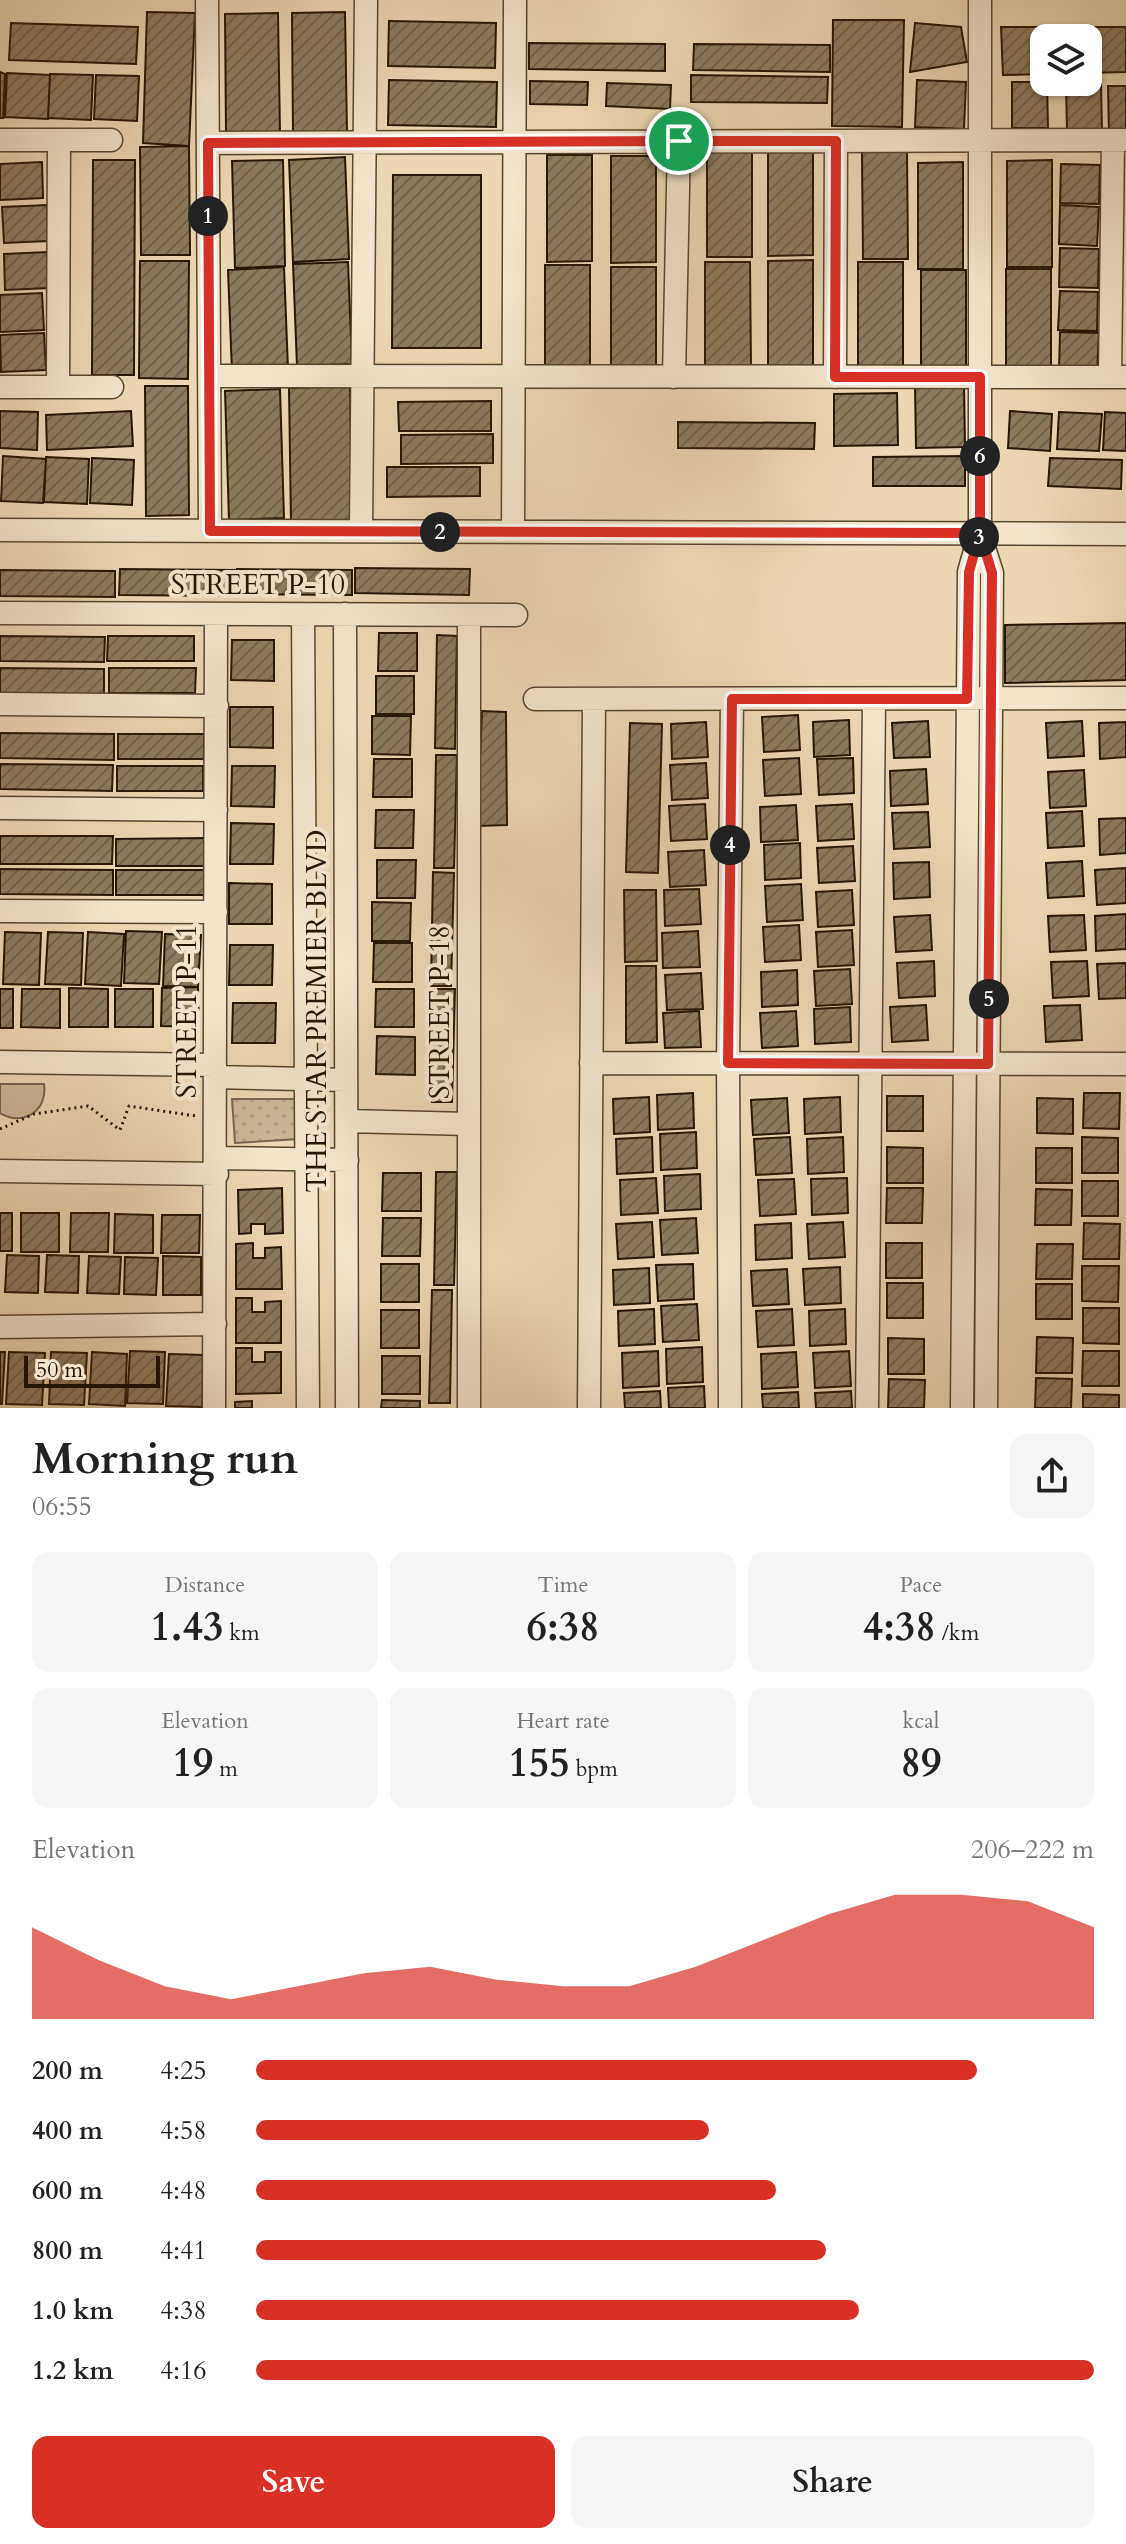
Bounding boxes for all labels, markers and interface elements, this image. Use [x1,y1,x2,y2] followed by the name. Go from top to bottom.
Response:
[1030,24,1102,96] map controls
[1030,24,1102,96] button: layers
[645,107,713,175] pin
[657,119,701,163] icon: arrive
[188,196,228,236] pin: 1
[202,201,214,231] text: 1
[960,436,1000,476] pin: 6
[974,441,986,471] text: 6
[420,512,460,552] pin: 2
[434,517,446,547] text: 2
[959,517,999,557] pin: 3
[973,522,985,552] text: 3
[171,566,345,604] street label: STREET P-10
[710,825,750,865] pin: 4
[298,830,336,1192] street label: THE STAR PREMIER BLVD
[724,830,736,860] text: 4
[168,924,206,1098] street label: STREET P-11
[421,925,459,1099] street label: STREET P-18
[969,979,1009,1019] pin: 5
[983,984,995,1014] text: 5
[24,1352,160,1388] scale bar
[36,1355,83,1385] text: 50 m
[32,1429,298,1489] text: Morning run
[1010,1434,1094,1518] button: share
[32,1489,92,1524] text: 06:55
[165,1570,245,1600] text: Distance
[538,1570,588,1600] text: Time
[900,1570,942,1600] text: Pace
[150,1600,223,1655] text: 1.43
[526,1600,600,1655] text: 6:38
[863,1600,936,1655] text: 4:38
[223,1618,260,1648] text: km
[936,1618,979,1648] text: /km
[161,1706,249,1736] text: Elevation
[516,1706,610,1736] text: Heart rate
[903,1706,939,1736] text: kcal
[172,1736,213,1791] text: 19
[508,1736,570,1791] text: 155
[901,1736,941,1791] text: 89
[213,1754,238,1784] text: m
[570,1754,618,1784] text: bpm
[32,1832,135,1867] text: Elevation
[971,1832,1094,1867] text: 206–222 m
[32,2053,103,2088] text: 200 m
[160,2053,207,2088] text: 4:25
[32,2113,103,2148] text: 400 m
[160,2113,207,2148] text: 4:58
[32,2173,103,2208] text: 600 m
[160,2173,207,2208] text: 4:48
[32,2233,103,2268] text: 800 m
[160,2233,207,2268] text: 4:41
[32,2293,113,2328] text: 1.0 km
[160,2293,207,2328] text: 4:38
[32,2353,113,2388] text: 1.2 km
[160,2353,207,2388] text: 4:16
[32,2436,555,2528] button: Save
[571,2436,1094,2528] button: Share

